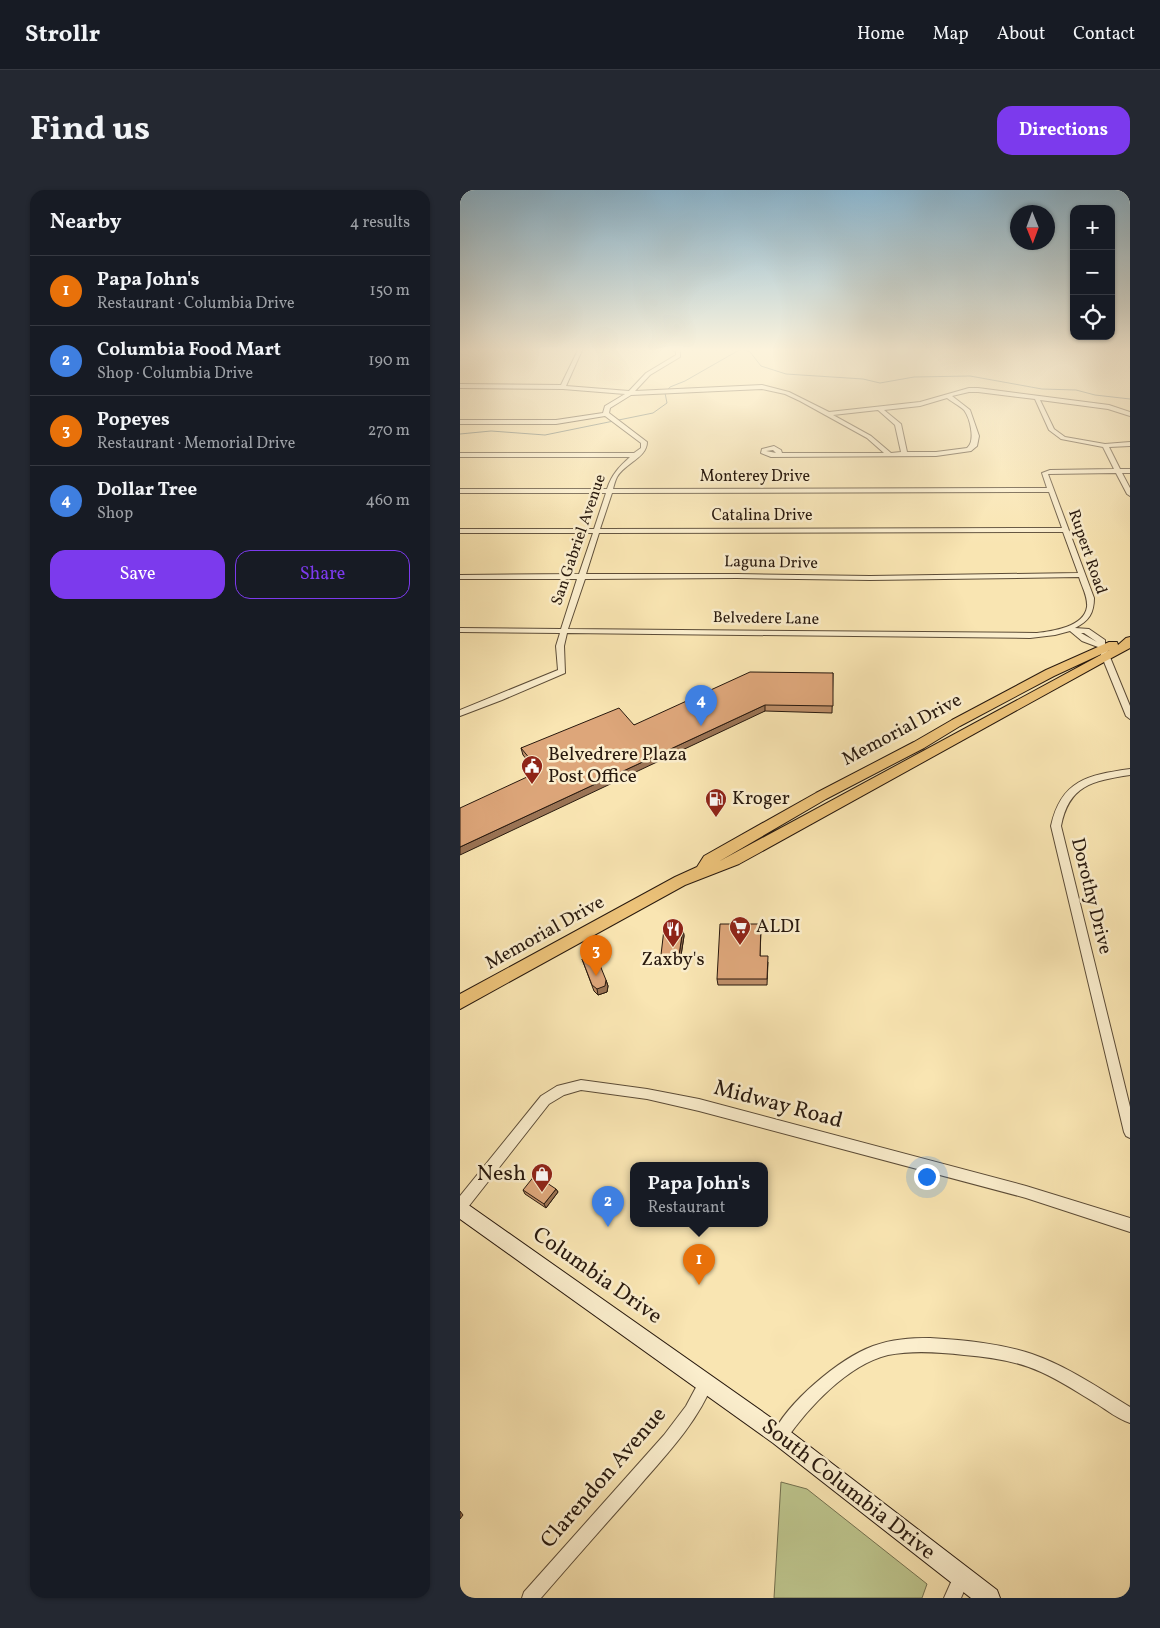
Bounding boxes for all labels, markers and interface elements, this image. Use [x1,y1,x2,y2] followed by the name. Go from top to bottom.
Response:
[25,18,100,52] text: Strollr
[857,22,905,47] text: Home
[933,22,969,47] text: Map
[997,22,1045,47] text: About
[1073,22,1135,47] text: Contact
[30,106,150,154] text: Find us
[997,106,1130,155] button: Directions
[1010,205,1055,250] north arrow
[1070,205,1115,340] map controls
[1070,205,1115,250] button: +
[50,208,121,237] text: Nearby
[350,212,410,234] text: 4 results
[1070,250,1115,295] button: −
[97,267,200,293] text: Papa John's
[63,280,69,302] text: 1
[369,280,410,302] text: 150 m
[97,293,295,315] text: Restaurant · Columbia Drive
[1070,295,1115,340] button: locate
[97,337,281,363] text: Columbia Food Mart
[62,350,70,372] text: 2
[368,350,410,372] text: 190 m
[97,363,253,385] text: Shop · Columbia Drive
[97,407,170,433] text: Popeyes
[62,420,70,442] text: 3
[368,420,410,442] text: 270 m
[97,433,295,455] text: Restaurant · Memorial Drive
[700,466,810,488] street label: Monterey Drive
[546,471,612,609] street label: San Gabriel Avenue
[97,477,197,503] text: Dollar Tree
[61,490,71,512] text: 4
[366,490,410,512] text: 460 m
[97,503,133,525] text: Shop
[711,505,813,527] street label: Catalina Drive
[1062,507,1112,597] street label: Rupert Road
[50,550,225,599] button: Save
[235,550,410,599] button: Share
[724,551,818,575] street label: Laguna Drive
[713,607,819,631] street label: Belvedere Lane
[685,685,717,726] pin: 4
[838,687,966,773] street label: Memorial Drive
[548,742,687,790] place label: Belvedrere Plaza Post Office
[520,754,544,785] public building icon: Belvedrere Plaza Post Office
[732,786,790,812] place label: Kroger
[704,787,728,818] fuel station icon: Kroger
[1064,835,1118,957] street label: Dorothy Drive
[481,890,609,976] street label: Memorial Drive
[756,914,801,940] place label: ALDI
[728,915,752,946] supermarket icon: ALDI
[661,917,685,948] restaurant icon: Zaxby's
[580,935,612,976] pin: 3
[641,947,705,973] place label: Zaxby's
[710,1073,846,1137] street label: Midway Road
[477,1159,526,1190] place label: Nesh
[530,1162,554,1193] shop icon: Nesh
[630,1162,768,1227] popup
[914,1164,940,1190] your location
[648,1171,750,1197] text: Papa John's
[592,1186,624,1227] pin: 2
[648,1197,725,1219] text: Restaurant
[526,1220,668,1332] street label: Columbia Drive
[683,1244,715,1285] pin: 1
[534,1401,674,1555] street label: Clarendon Avenue
[754,1412,942,1568] street label: South Columbia Drive

